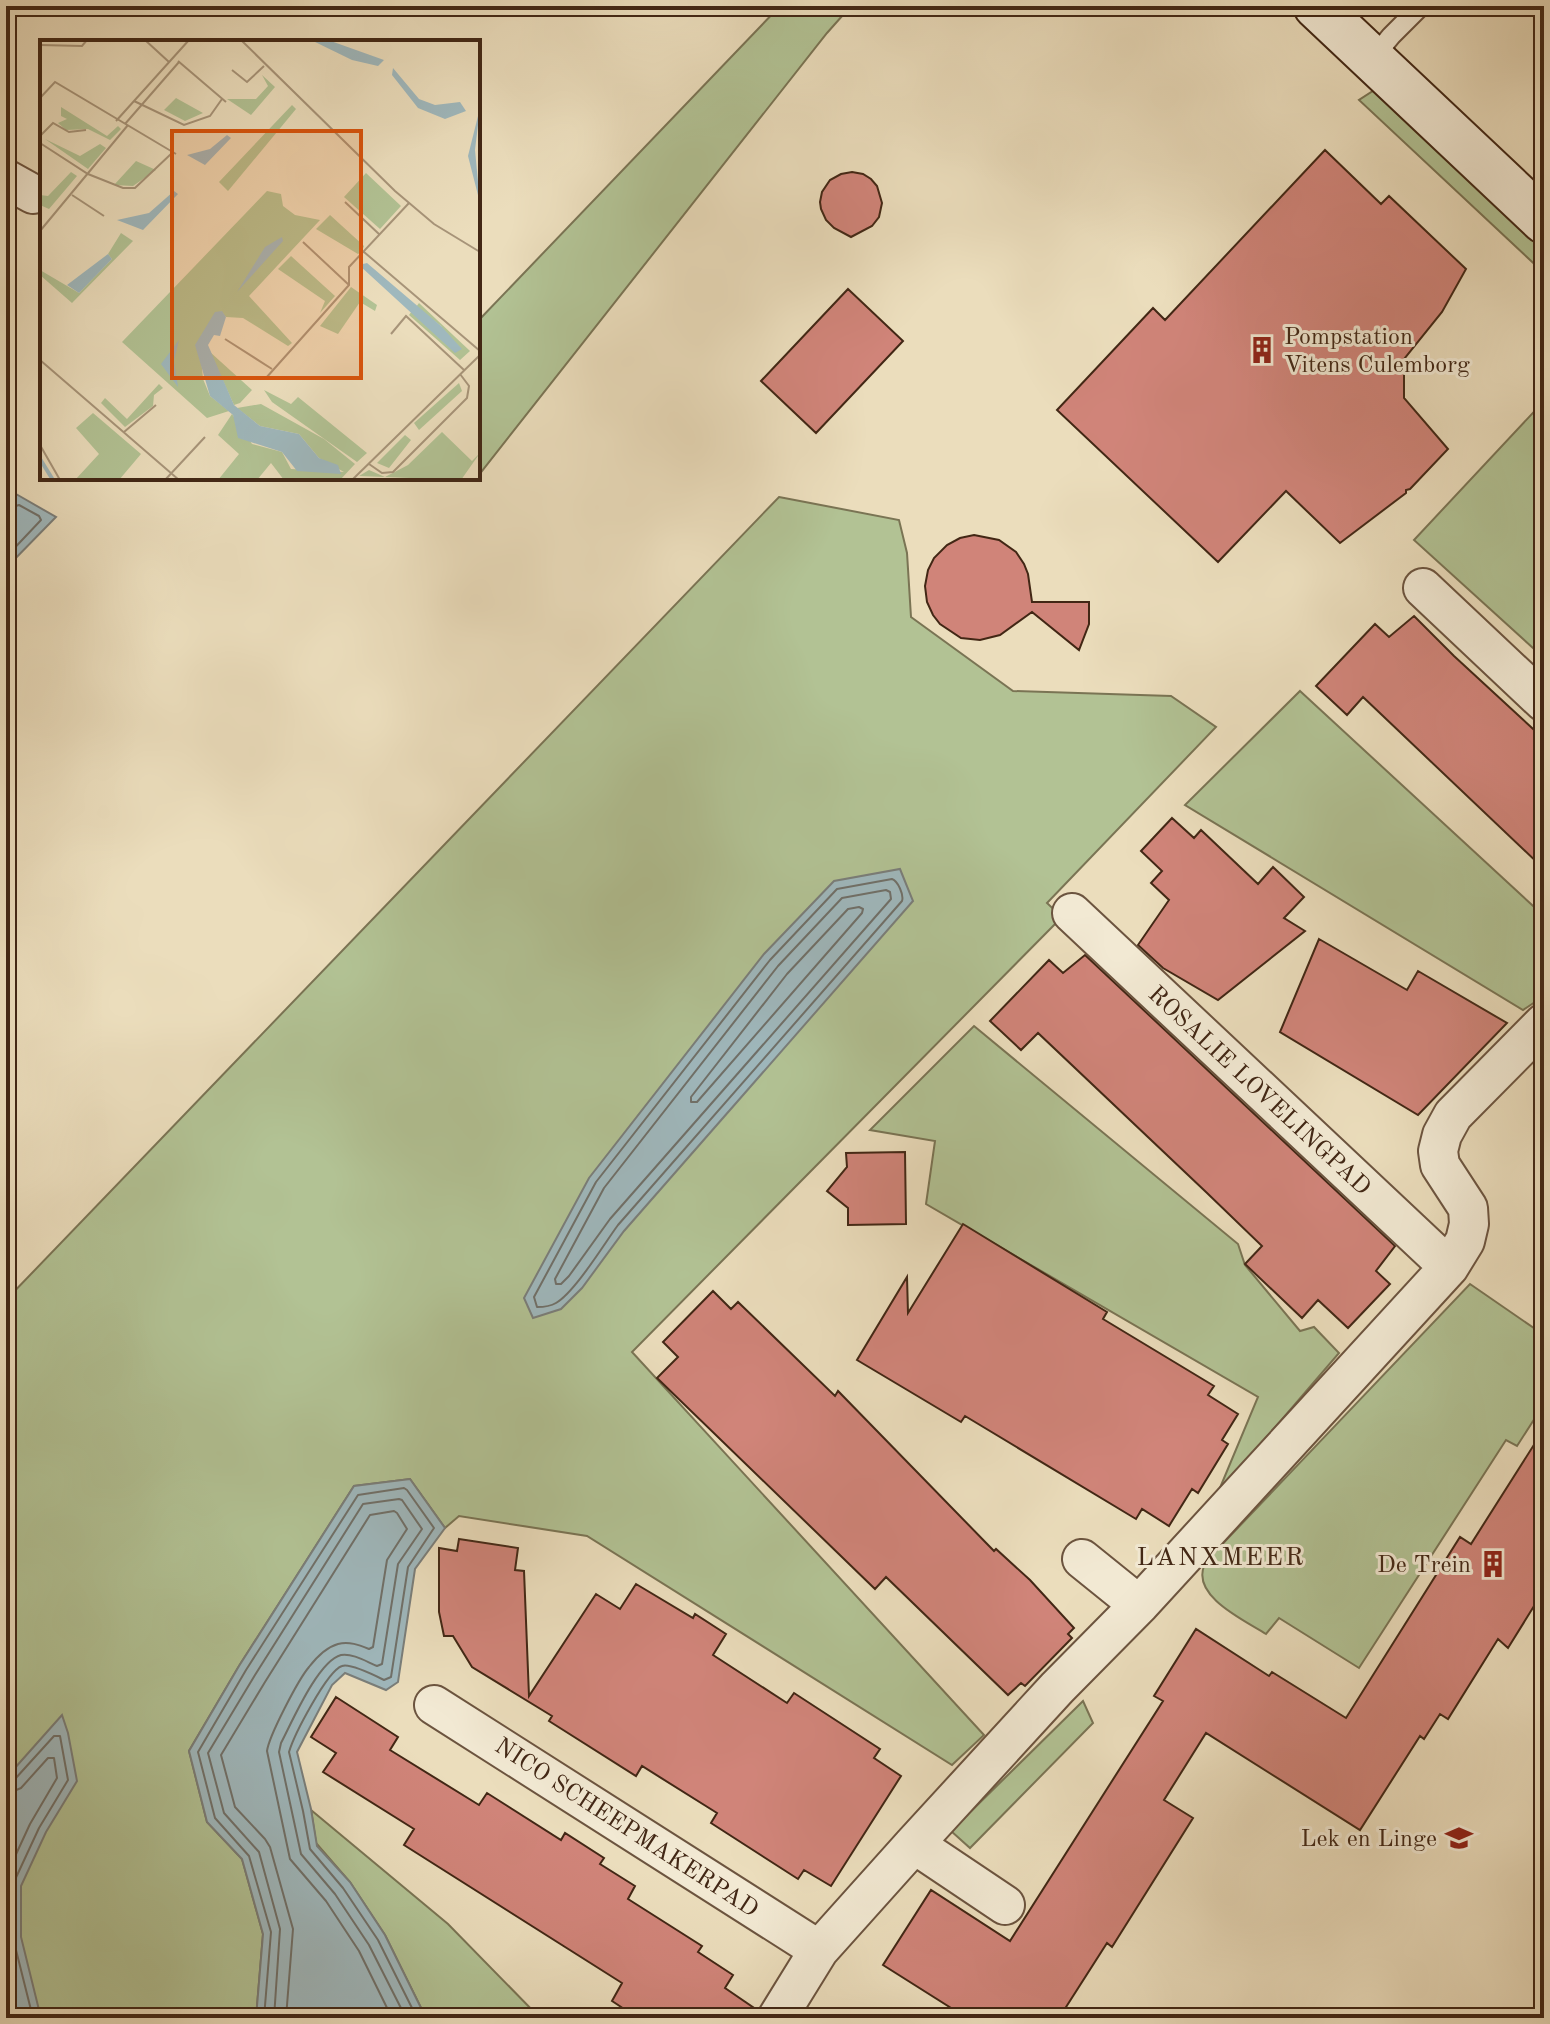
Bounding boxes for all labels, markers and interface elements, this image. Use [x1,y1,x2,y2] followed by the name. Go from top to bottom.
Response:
[40,40,480,480] inset map
[1284,326,1470,378] place label: Pompstation Vitens Culemborg
[1247,335,1277,365] building icon: Pompstation Vitens Culemborg
[1143,982,1374,1201] street label: ROSALIE LOVELINGPAD
[1136,1545,1306,1571] district label: LANXMEER
[1478,1549,1508,1579] building icon: De Trein
[1377,1554,1471,1578] place label: De Trein
[490,1735,762,1923] street label: NICO SCHEEPMAKERPAD
[1444,1823,1474,1853] school or university icon: Lek en Linge
[1300,1828,1437,1852] place label: Lek en Linge

